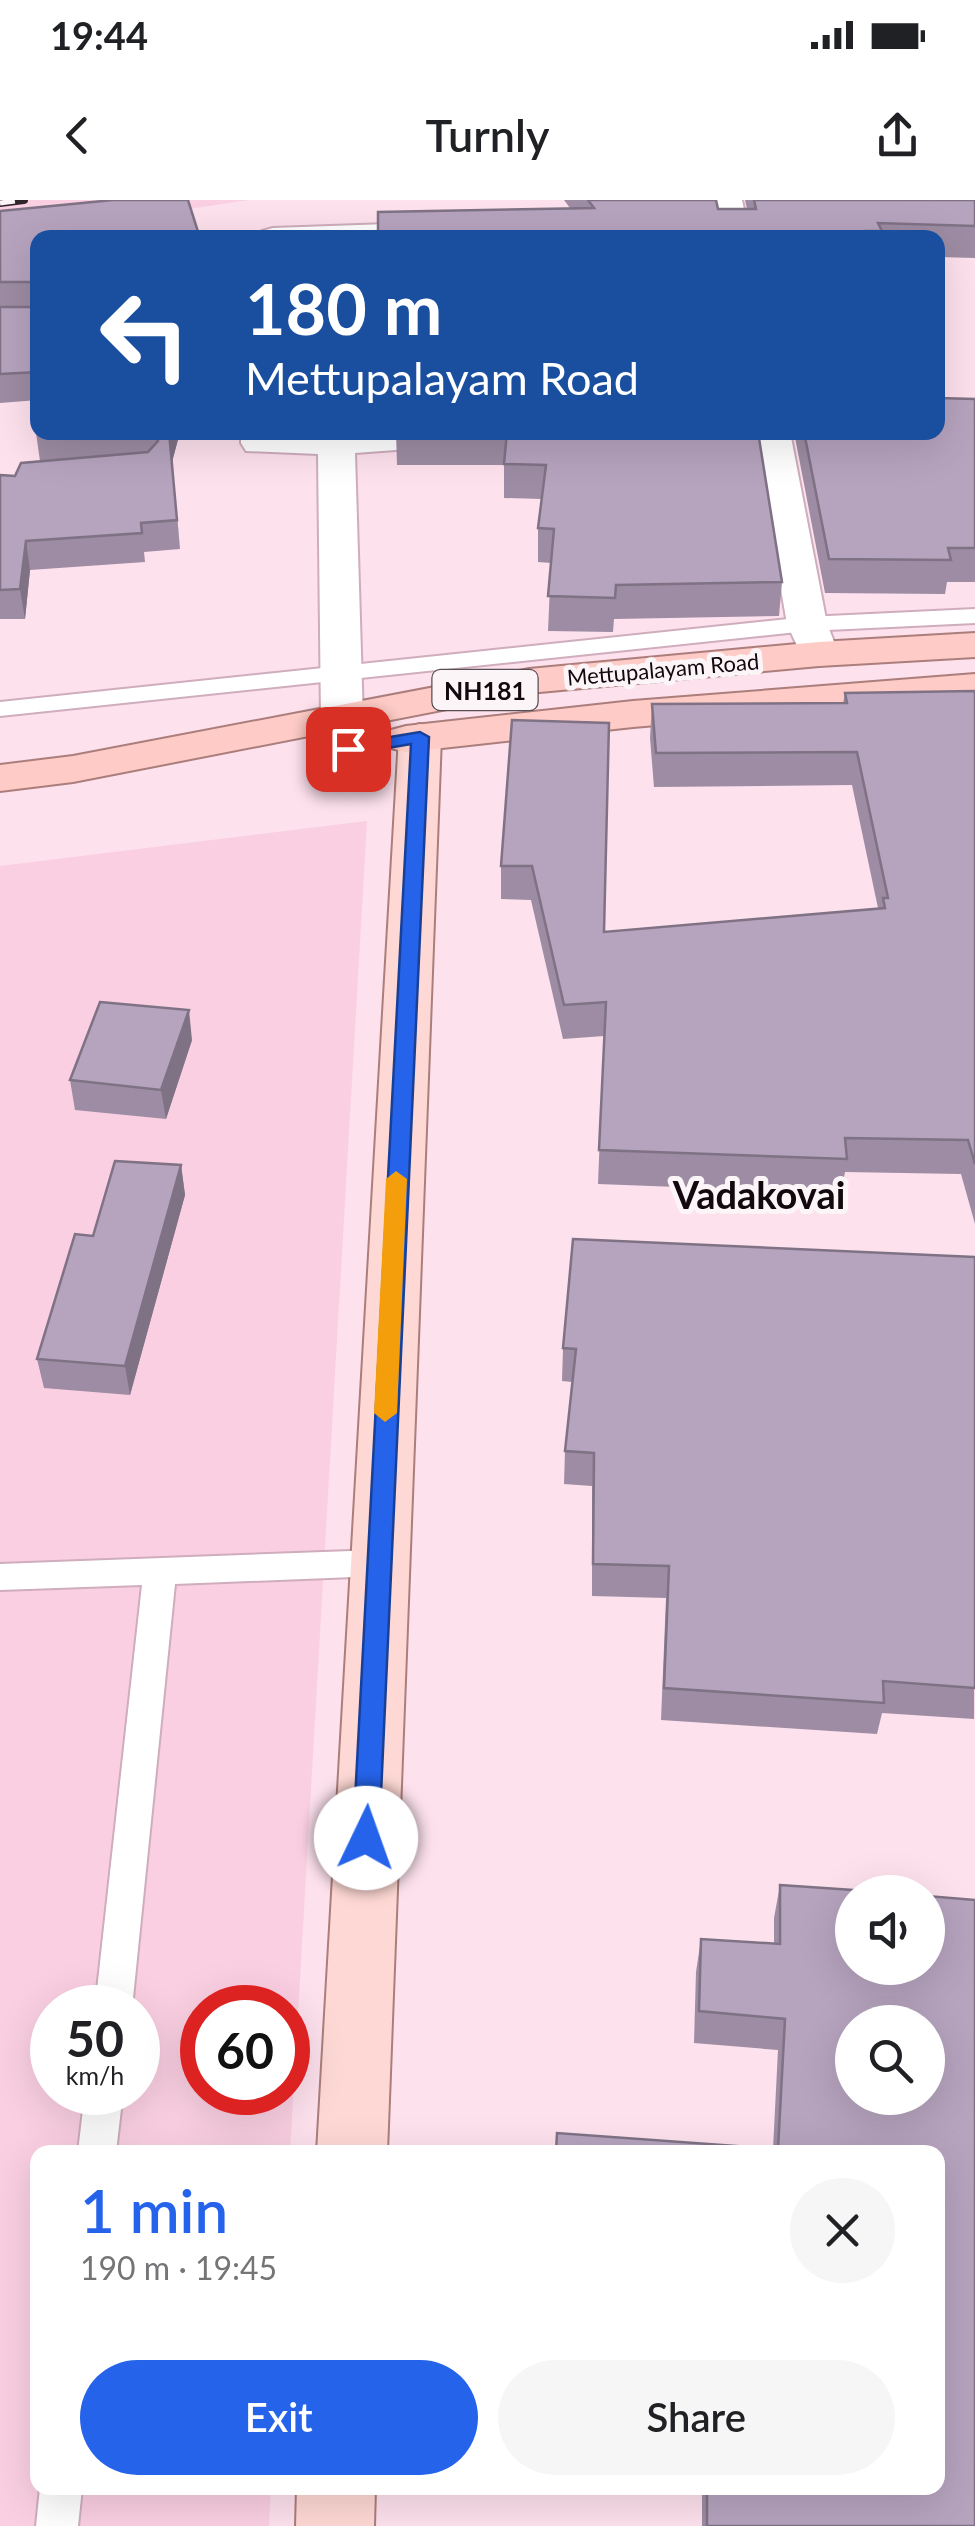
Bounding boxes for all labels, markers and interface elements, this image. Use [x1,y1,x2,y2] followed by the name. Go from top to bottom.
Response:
[50,12,148,58] text: 19:44
[50,108,105,163] icon: back
[426,108,549,162] text: Turnly
[870,108,925,163] icon: share
[245,266,442,350] text: 180 m
[80,270,210,400] icon: left
[245,351,639,405] text: Mettupalayam Road
[566,647,760,691] street label: Mettupalayam Road
[432,670,538,710] road number: NH181
[306,707,391,792] pin
[321,722,376,777] icon: arrive
[672,1171,845,1217] district label: Vadakovai
[314,1786,418,1890] position arrow
[835,1875,945,2115] map controls
[835,1875,945,1985] button: sound
[180,1985,310,2115] speed limit sign: 60
[835,2005,945,2115] button: search
[66,2008,124,2068] text: 50
[66,2060,124,2090] text: km/h
[80,2174,228,2246] text: 1 min
[790,2178,895,2283] button: close
[80,2248,277,2287] text: 190 m · 19:45
[80,2360,478,2475] button: Exit
[498,2360,895,2475] button: Share

